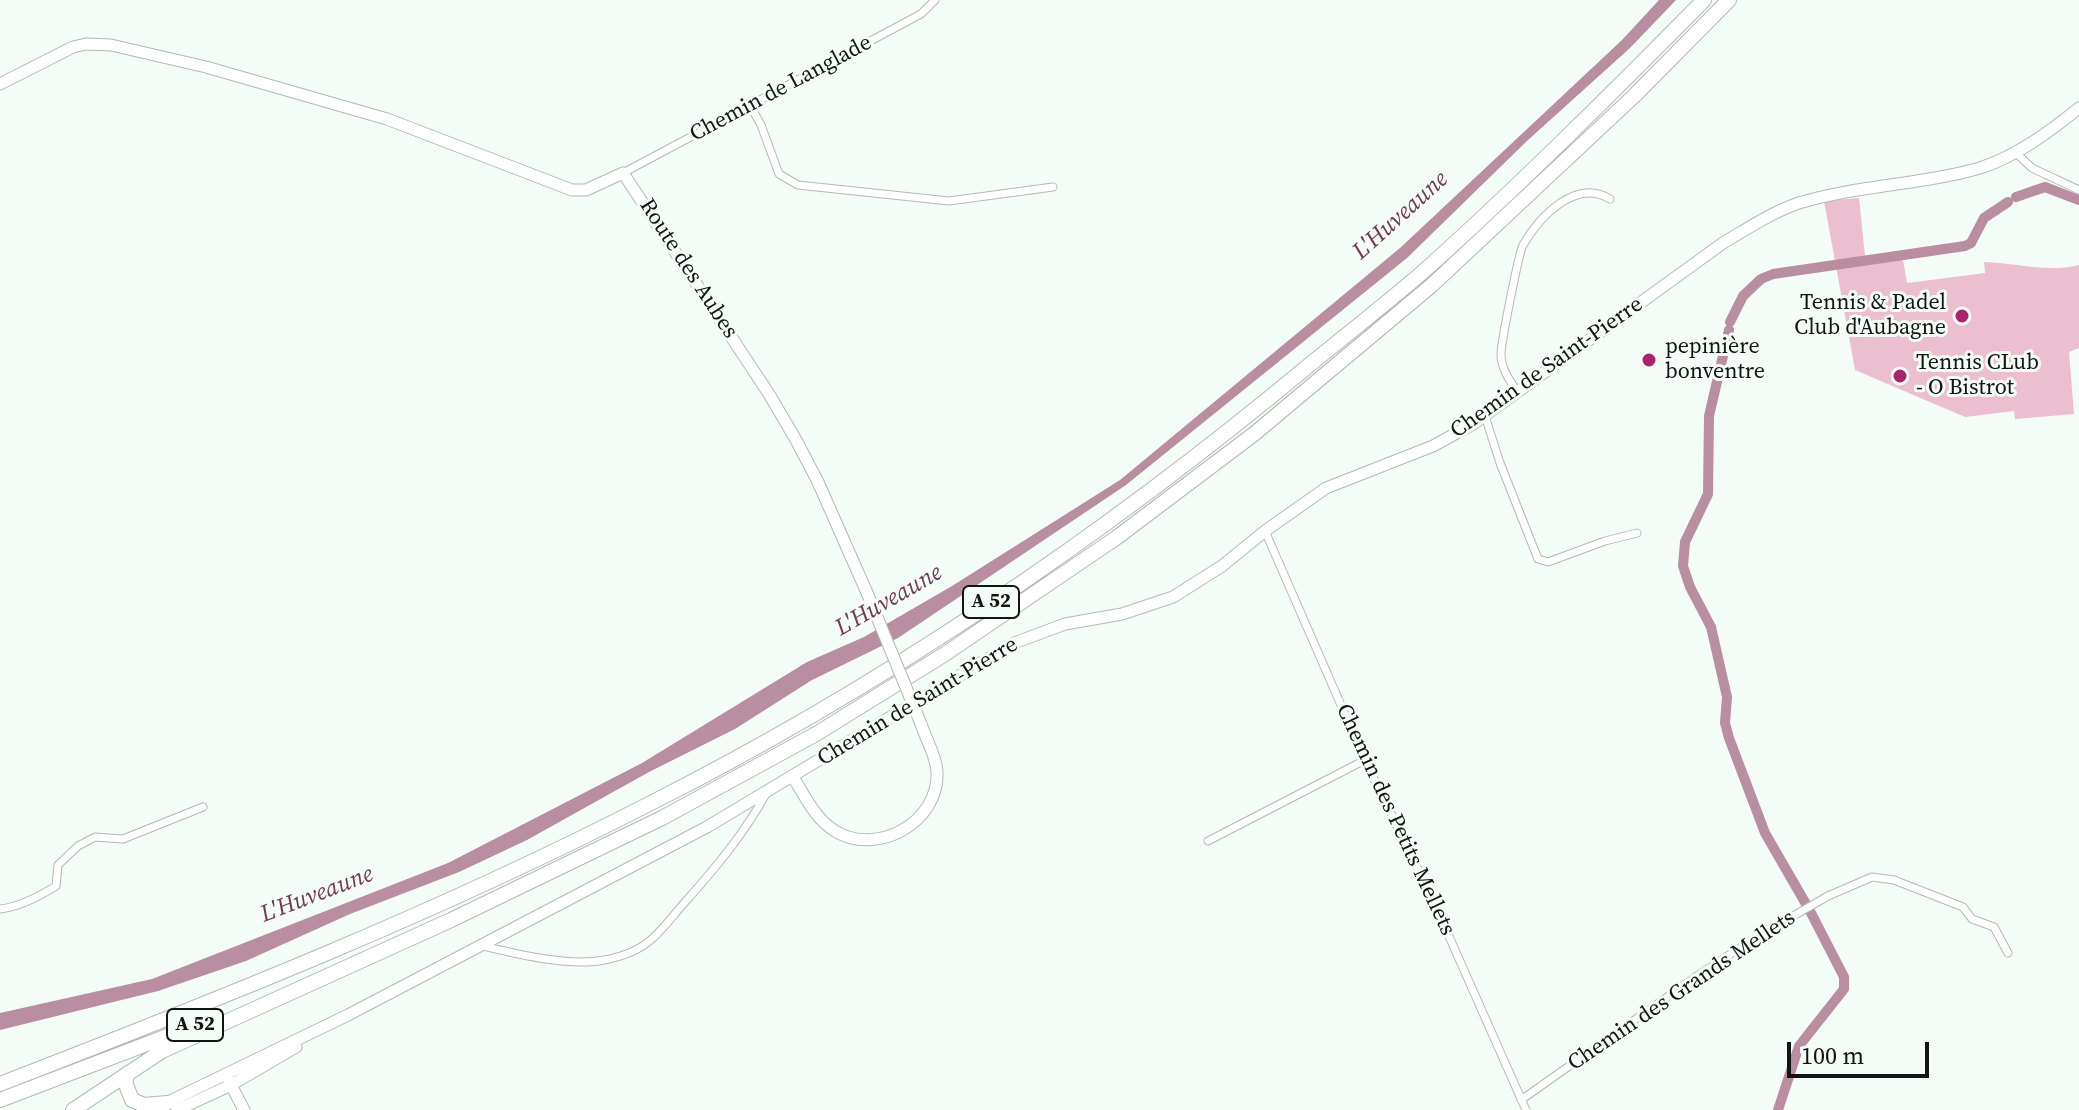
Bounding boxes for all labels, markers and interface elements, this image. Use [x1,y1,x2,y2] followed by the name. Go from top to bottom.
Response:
[686,30,876,148] street label: Chemin de Langlade
[1347,166,1455,266] water label: L'Huveaune
[633,194,743,344] street label: Route des Aubes
[1794,290,1946,342] place label: Tennis & Padel Club d'Aubagne
[1446,292,1648,444] street label: Chemin de Saint-Pierre
[1953,307,1971,325] marker: Tennis & Padel Club d'Aubagne
[1665,334,1765,386] place label: pepinière bonventre
[1916,350,2039,402] place label: Tennis CLub - O Bistrot
[1640,351,1658,369] marker: pepinière bonventre
[1891,367,1909,385] marker: Tennis CLub - O Bistrot
[831,559,947,643] water label: L'Huveaune
[963,586,1019,618] road number: A 52
[813,632,1023,772] street label: Chemin de Saint-Pierre
[1330,700,1460,940] street label: Chemin des Petits Mellets
[257,860,377,930] water label: L'Huveaune
[1563,905,1801,1077] street label: Chemin des Grands Mellets
[167,1009,223,1041] road number: A 52
[1791,1026,1933,1076] scale bar
[1801,1039,1864,1072] text: 100 m

